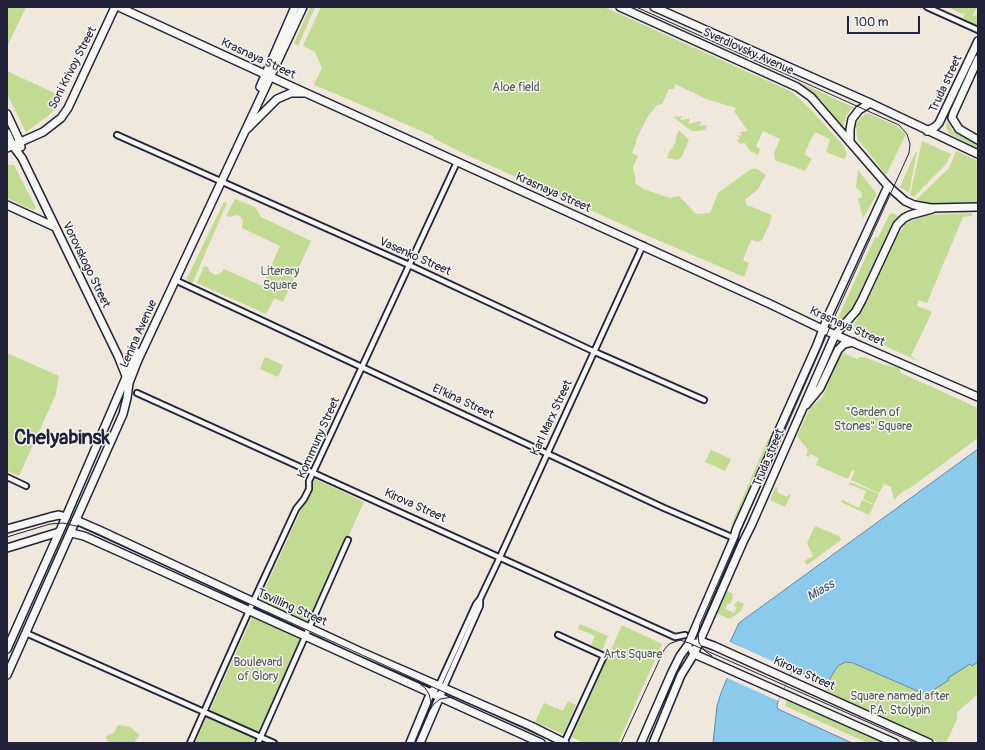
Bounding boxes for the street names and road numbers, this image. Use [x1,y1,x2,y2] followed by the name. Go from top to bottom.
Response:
[46,24,100,112] street label: Soni Krivoy Street
[700,26,796,78] street label: Sverdlovsky Avenue
[218,35,298,83] street label: Krasnaya Street
[926,53,966,115] street label: Truda street
[513,170,593,216] street label: Krasnaya Street
[59,220,113,310] street label: Vorovskogo Street
[377,235,453,279] street label: Vasenko Street
[118,298,160,370] street label: Lenina Avenue
[807,304,887,350] street label: Krasnaya Street
[528,378,576,458] street label: Karl Marx Street
[430,382,496,422] street label: El'kina Street
[295,395,343,481] street label: Kommuny Street
[750,427,788,489] street label: Truda street
[382,486,448,526] street label: Kirova Street
[255,586,329,630] street label: Tsvilling Street
[771,654,837,694] street label: Kirova Street

